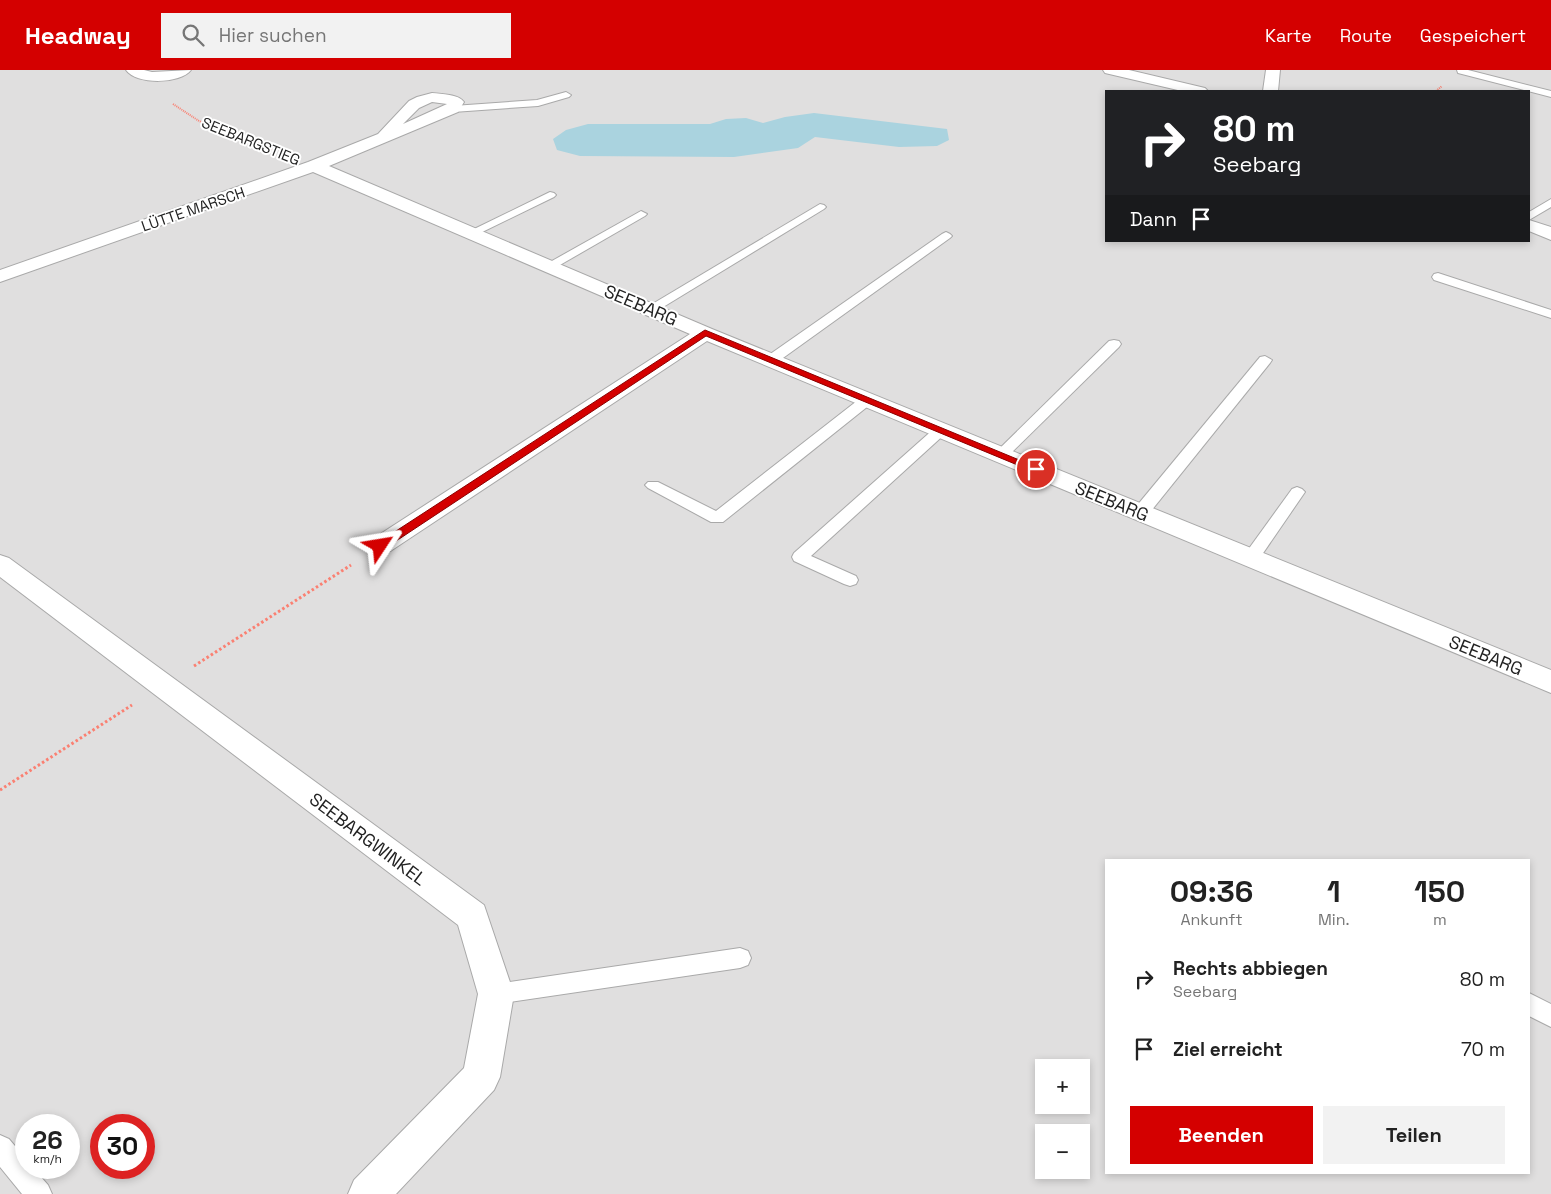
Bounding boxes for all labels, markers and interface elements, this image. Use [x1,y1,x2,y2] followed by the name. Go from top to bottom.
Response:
[161,13,511,58] search box
[25,20,131,51] text: Headway
[179,21,207,49] icon: search
[219,23,327,48] text: Hier suchen
[1265,24,1312,47] text: Karte
[1340,24,1392,47] text: Route
[1420,24,1526,47] text: Gespeichert
[1213,107,1295,151] text: 80 m
[1130,110,1195,175] icon: right
[199,113,303,169] street label: SEEBARGSTIEG
[1213,150,1301,178] text: Seebarg
[139,182,247,236] street label: LÜTTE MARSCH
[1187,205,1215,233] icon: arrive
[1130,207,1177,232] text: Dann
[601,279,681,331] street label: SEEBARG
[1015,448,1057,490] pin
[1022,455,1050,483] icon: arrive
[1072,476,1152,526] street label: SEEBARG
[353,519,405,571] position arrow
[1446,630,1526,680] street label: SEEBARG
[305,787,431,891] street label: SEEBARGWINKEL
[1170,872,1253,911] text: 09:36
[1327,872,1341,911] text: 1
[1414,872,1465,911] text: 150
[1180,909,1243,930] text: Ankunft
[1318,909,1350,930] text: Min.
[1433,909,1447,930] text: m
[1173,956,1328,981] text: Rechts abbiegen
[1130,965,1158,993] icon: right
[1460,967,1505,992] text: 80 m
[1173,981,1237,1002] text: Seebarg
[1130,1035,1158,1063] icon: arrive
[1173,1037,1283,1062] text: Ziel erreicht
[1461,1037,1505,1062] text: 70 m
[1035,1059,1090,1179] map controls
[1035,1059,1090,1114] button: +
[1130,1106,1313,1164] button: Beenden
[1323,1106,1505,1164] button: Teilen
[90,1114,155,1179] speed limit sign: 30
[32,1124,63,1156] text: 26
[1035,1124,1090,1179] button: −
[33,1151,62,1167] text: km/h

